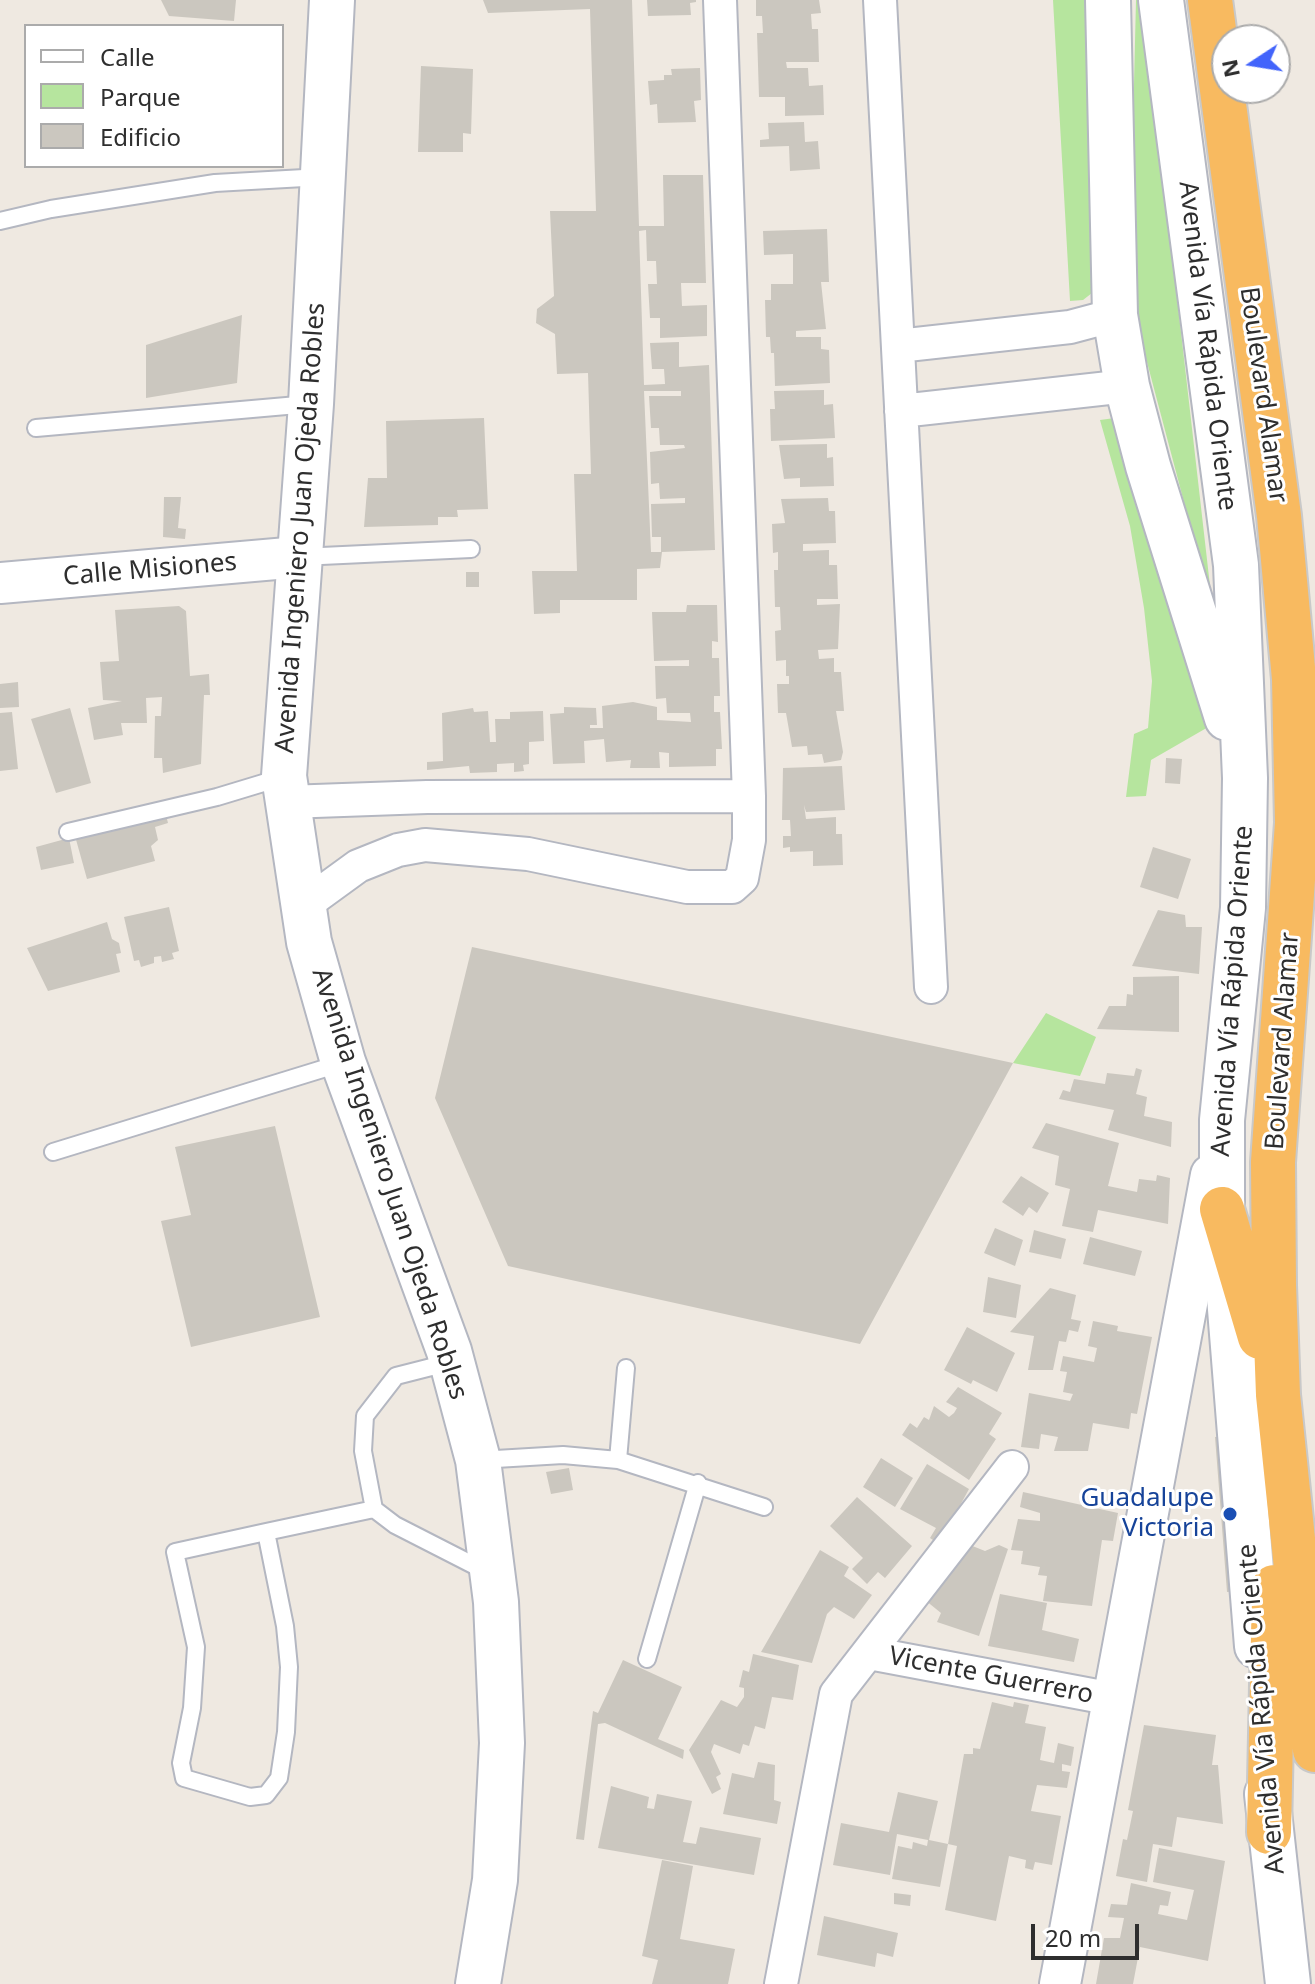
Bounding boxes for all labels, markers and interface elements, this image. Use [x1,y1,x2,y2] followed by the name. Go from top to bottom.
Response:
[24,24,284,168] legend
[1211,24,1291,104] north arrow
[100,40,155,73] text: Calle
[1213,57,1246,80] text: N
[100,80,181,113] text: Parque
[100,120,181,153] text: Edificio
[1171,180,1243,512] street label: Avenida Vía Rápida Oriente
[1232,285,1294,505] street label: Boulevard Alamar
[270,302,332,754] street label: Avenida Ingeniero Juan Ojeda Robles
[62,547,238,593] street label: Calle Misiones
[1206,825,1260,1157] street label: Avenida Vía Rápida Oriente
[1260,931,1306,1151] street label: Boulevard Alamar
[304,964,474,1404] street label: Avenida Ingeniero Juan Ojeda Robles
[1080,1483,1214,1544] place label: Guadalupe Victoria
[1221,1505,1239,1523] marker: Guadalupe Victoria
[1232,1542,1292,1876] street label: Avenida Vía Rápida Oriente
[886,1641,1096,1711] street label: Vicente Guerrero
[1035,1908,1143,1958] scale bar
[1045,1921,1101,1954] text: 20 m

